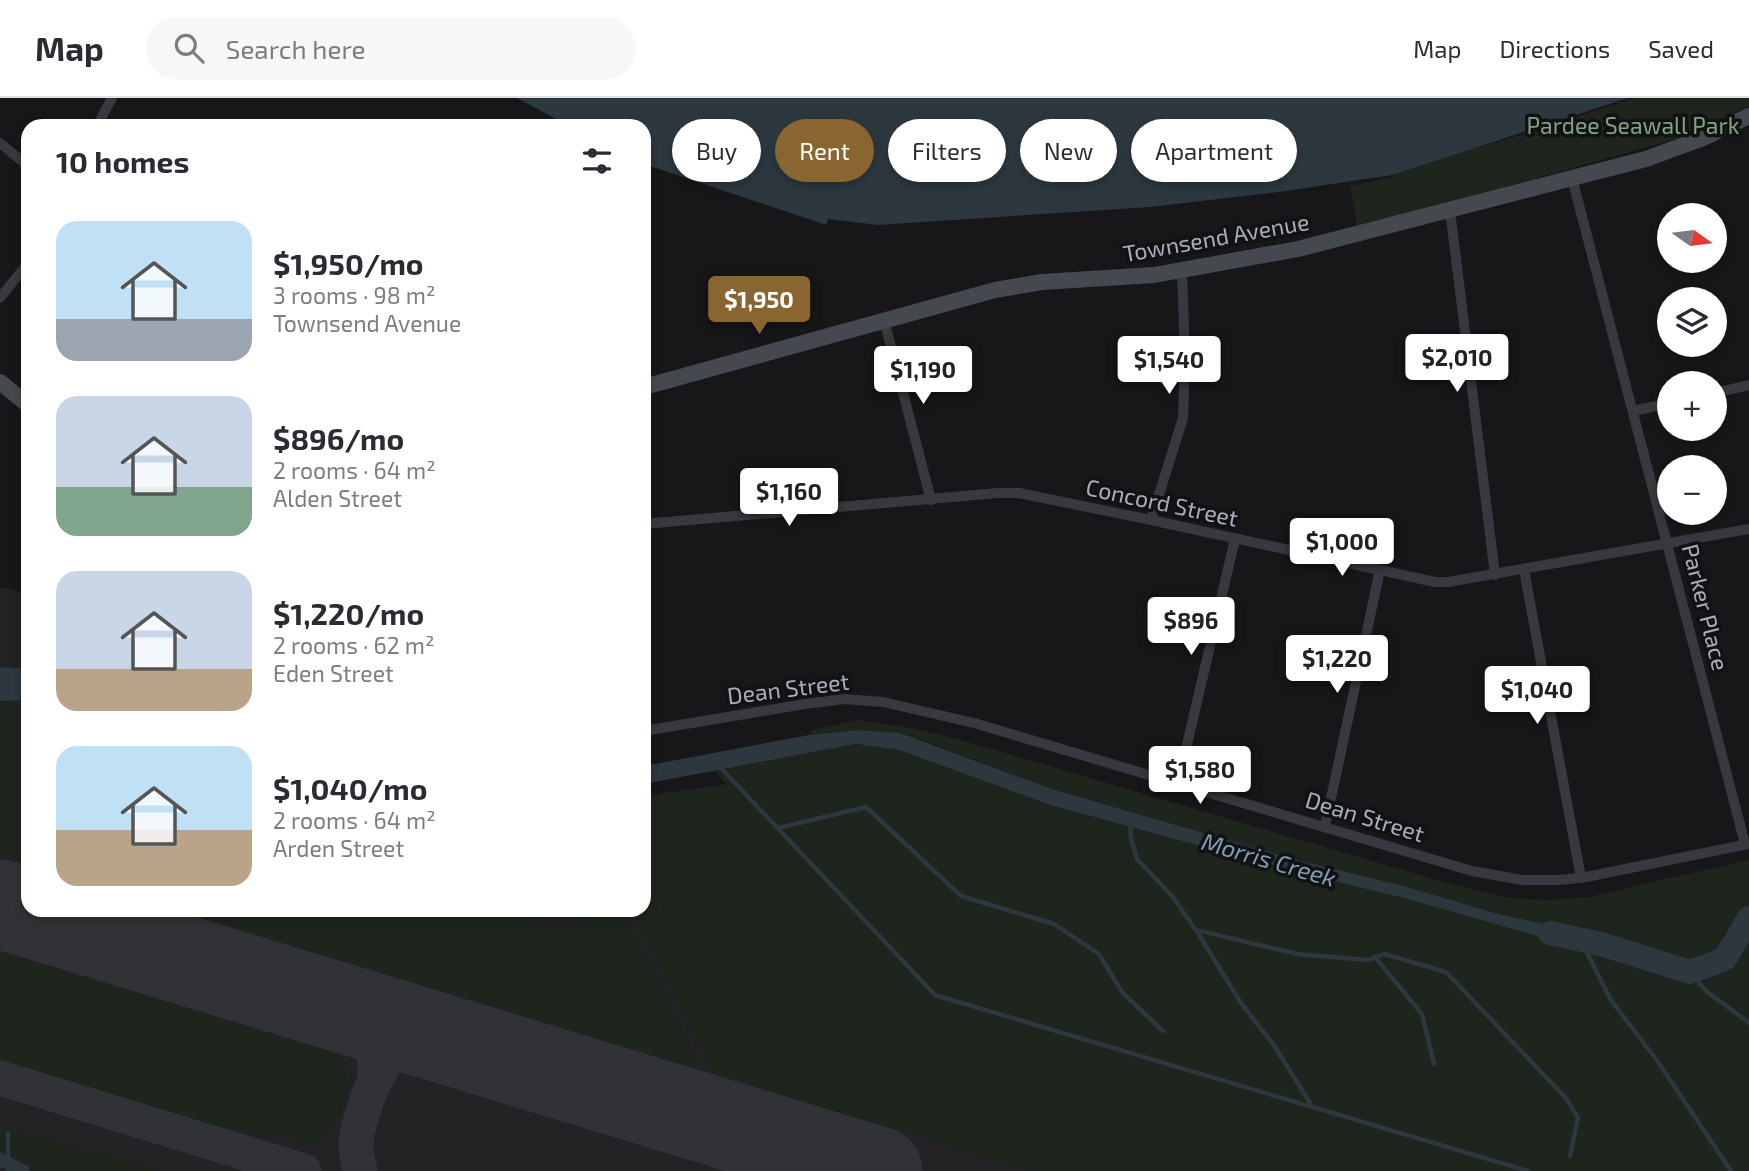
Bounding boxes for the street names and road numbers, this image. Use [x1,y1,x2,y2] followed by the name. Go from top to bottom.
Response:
[1121,207,1311,267] street label: Townsend Avenue
[1083,472,1241,532] street label: Concord Street
[1677,541,1735,673] street label: Parker Place
[725,667,851,709] street label: Dean Street
[1302,785,1428,847] street label: Dean Street

